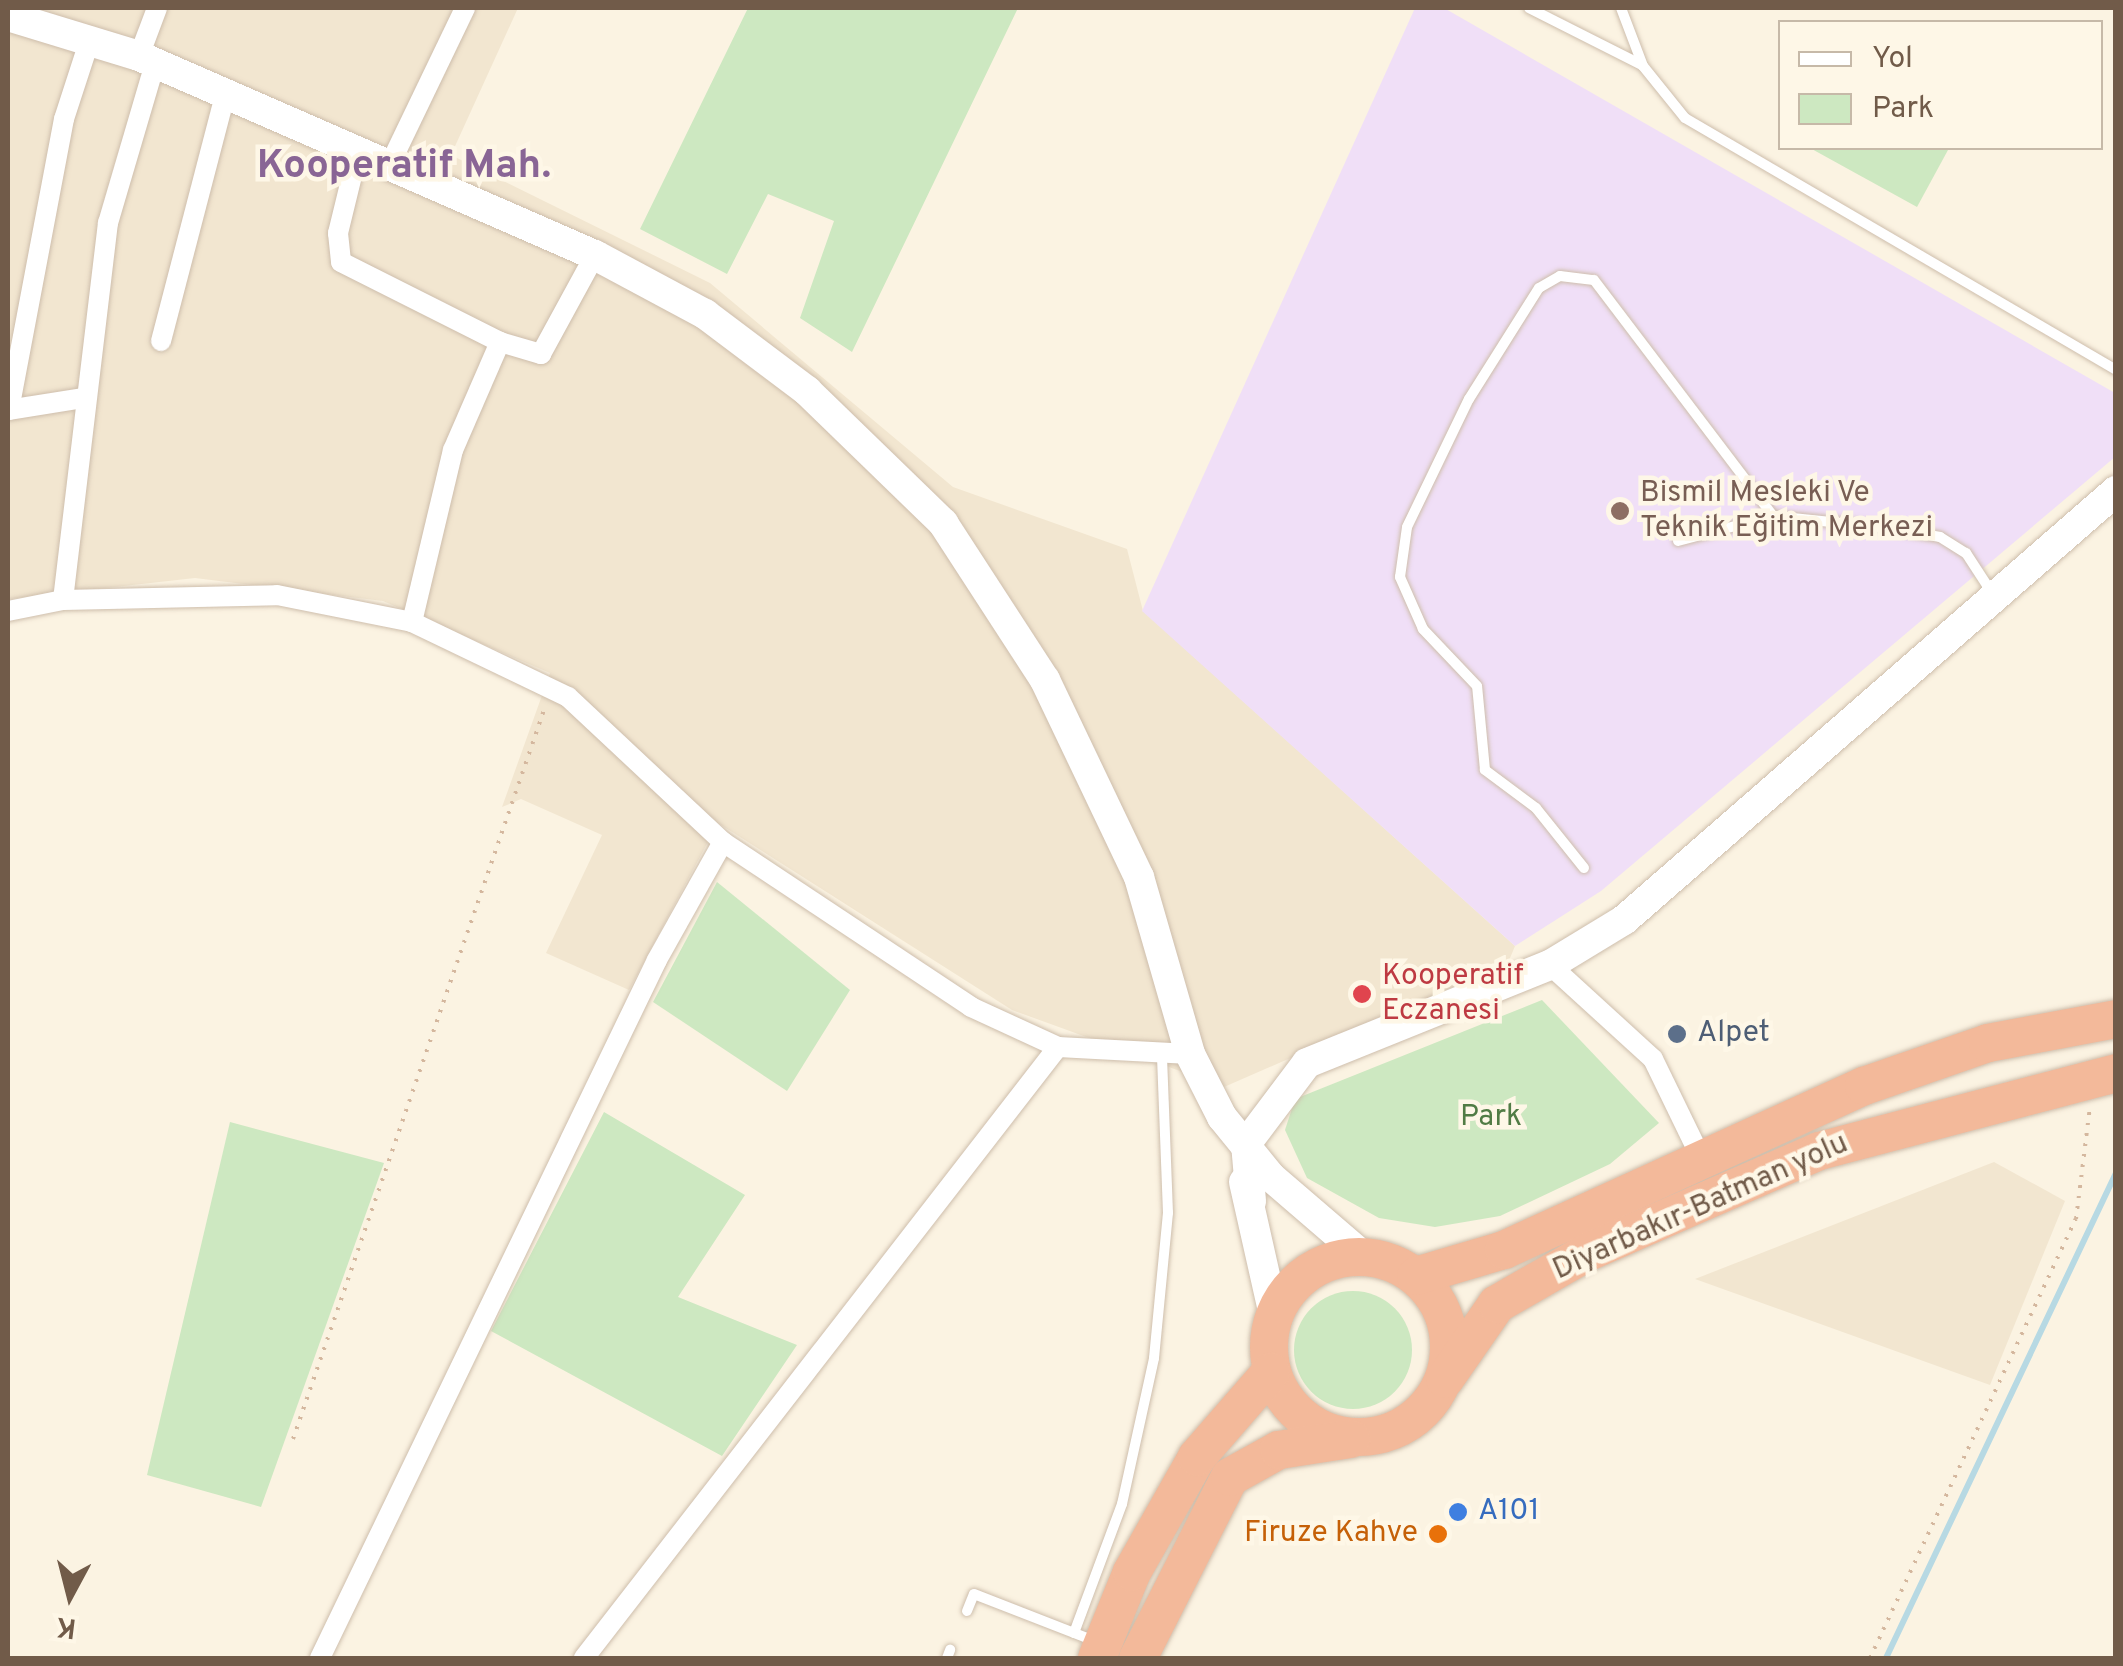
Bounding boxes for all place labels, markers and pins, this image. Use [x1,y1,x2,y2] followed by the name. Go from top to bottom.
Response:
[1640,476,1933,546] place label: Bismil Mesleki Ve Teknik Eğitim Merkezi
[1609,500,1631,522] marker: Bismil Mesleki Ve Teknik Eğitim Merkezi
[1382,959,1523,1030] place label: Kooperatif Eczanesi
[1351,983,1373,1005] marker: Kooperatif Eczanesi
[1697,1016,1770,1052] place label: Alpet
[1666,1023,1688,1045] marker: Alpet
[1478,1494,1540,1530] place label: A101
[1447,1501,1469,1523] marker: A101
[1244,1516,1418,1552] place label: Firuze Kahve
[1427,1523,1449,1545] marker: Firuze Kahve

